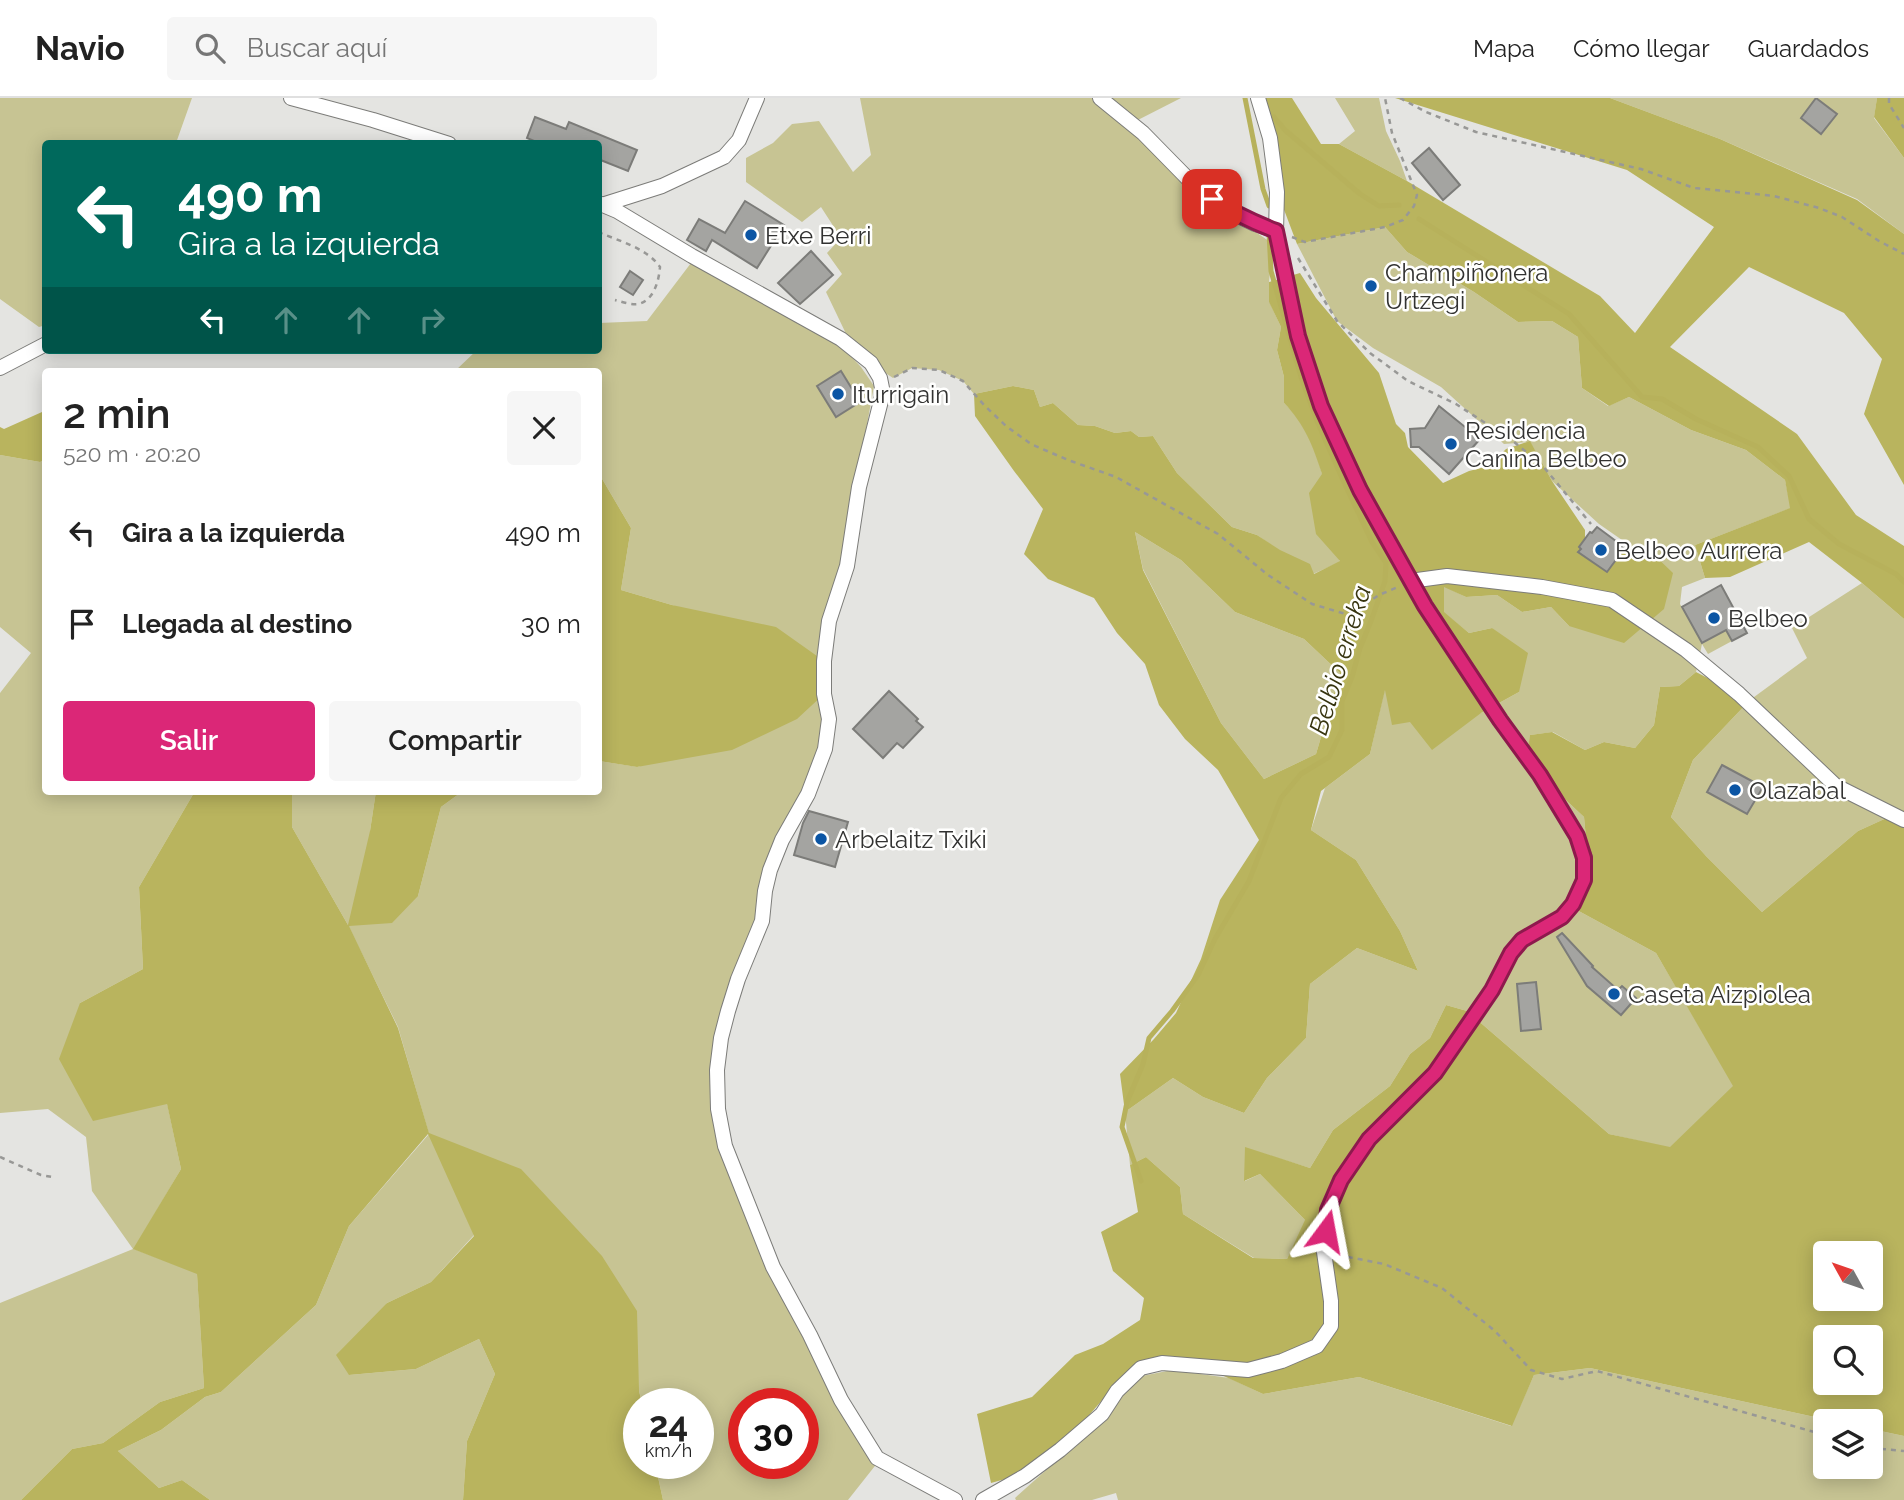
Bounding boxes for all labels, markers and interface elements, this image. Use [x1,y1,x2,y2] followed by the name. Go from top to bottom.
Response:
[167,17,657,80] search box
[35,29,125,68] text: Navio
[191,29,229,67] icon: search
[247,33,387,63] text: Buscar aquí
[1473,34,1535,63] text: Mapa
[1573,34,1710,63] text: Cómo llegar
[1748,34,1869,63] text: Guardados
[178,166,322,223] text: 490 m
[63,168,154,259] icon: left
[1182,169,1242,229] pin
[1193,180,1231,218] icon: arrive
[765,221,871,250] place label: Etxe Berri
[178,225,440,262] text: Gira a la izquierda
[743,227,759,243] marker: Etxe Berri
[1385,258,1548,315] place label: Champiñonera Urtzegi
[1363,278,1379,294] marker: Champiñonera Urtzegi
[194,301,232,339] icon: left
[267,301,305,339] icon: ahead
[340,301,378,339] icon: ahead
[413,301,451,339] icon: right
[852,380,949,409] place label: Iturrigain
[830,386,846,402] marker: Iturrigain
[63,389,171,438] text: 2 min
[507,391,581,465] button: close
[1465,416,1627,473] place label: Residencia Canina Belbeo
[1443,436,1459,452] marker: Residencia Canina Belbeo
[63,440,201,467] text: 520 m · 20:20
[63,514,101,552] icon: left
[122,518,345,548] text: Gira a la izquierda
[505,518,581,548] text: 490 m
[1615,536,1782,565] place label: Belbeo Aurrera
[1593,542,1609,558] marker: Belbeo Aurrera
[1303,582,1377,738] water label: Belbio erreka
[1728,604,1808,633] place label: Belbeo
[63,605,101,643] icon: arrive
[122,609,352,639] text: Llegada al destino
[521,609,581,639] text: 30 m
[1706,610,1722,626] marker: Belbeo
[63,701,315,781] button: Salir
[329,701,581,781] button: Compartir
[1749,776,1846,805] place label: Olazabal
[1727,782,1743,798] marker: Olazabal
[835,825,987,854] place label: Arbelaitz Txiki
[813,831,829,847] marker: Arbelaitz Txiki
[1628,980,1811,1009] place label: Caseta Aizpiolea
[1606,986,1622,1002] marker: Caseta Aizpiolea
[1289,1194,1363,1268] position arrow
[1813,1241,1883,1311] north arrow
[1813,1241,1883,1479] map controls
[1813,1325,1883,1395] button: search
[728,1388,819,1479] speed limit sign: 30
[649,1404,688,1445] text: 24
[1813,1409,1883,1479] button: layers
[645,1440,692,1461] text: km/h

